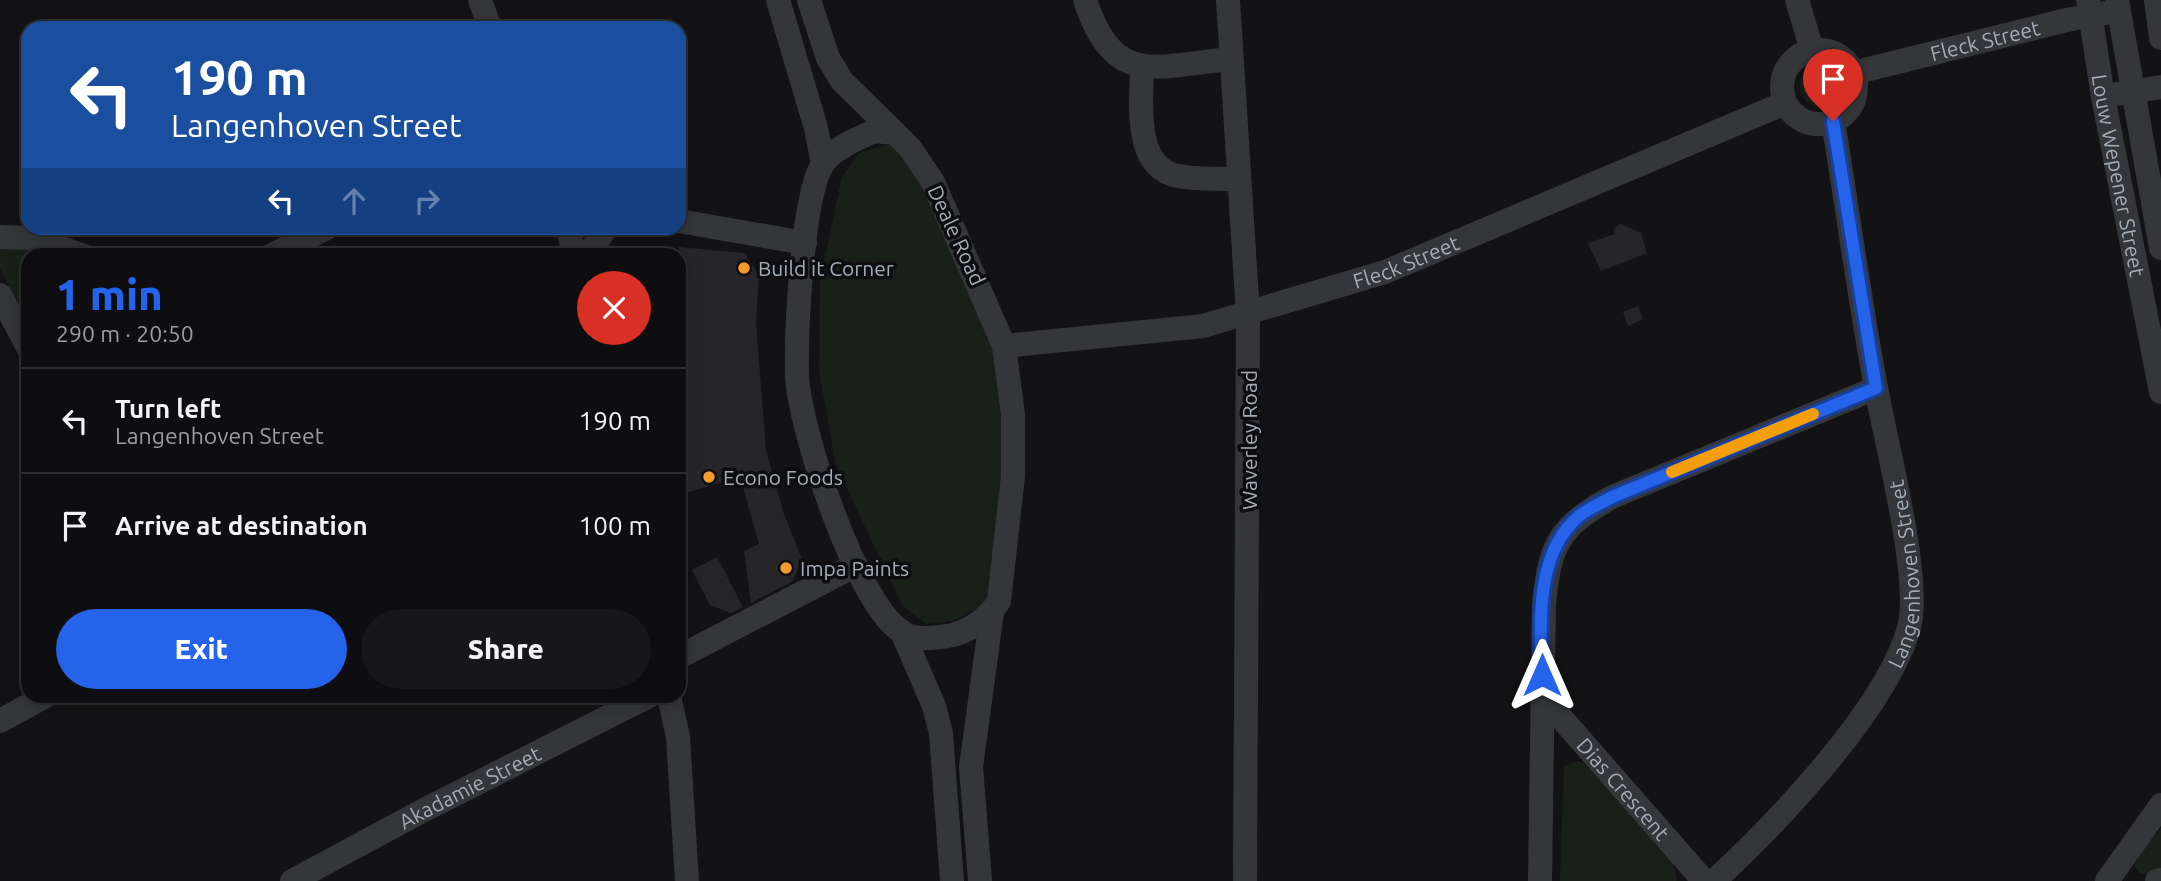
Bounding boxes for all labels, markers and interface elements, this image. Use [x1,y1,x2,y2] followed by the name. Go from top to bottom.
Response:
[1928,15,2042,65] street label: Fleck Street
[56,49,147,140] icon: left
[171,49,308,104] text: 190 m
[1803,49,1863,121] pin
[1814,60,1852,98] icon: arrive
[2088,72,2150,279] street label: Louw Wepener Street
[171,107,461,143] text: Langenhoven Street
[923,181,991,289] street label: Deale Road
[262,182,300,220] icon: left
[335,182,373,220] icon: ahead
[408,182,446,220] icon: right
[1350,230,1463,293] street label: Fleck Street
[758,256,894,280] place label: Build it Corner
[736,260,752,276] marker: Build it Corner
[56,271,163,318] text: 1 min
[577,271,651,345] button: close
[56,321,194,346] text: 290 m · 20:50
[1237,370,1261,510] street label: Waverley Road
[115,394,221,423] text: Turn left
[56,402,94,440] icon: left
[579,406,651,435] text: 190 m
[115,423,324,448] text: Langenhoven Street
[723,465,843,489] place label: Econo Foods
[701,469,717,485] marker: Econo Foods
[1883,478,1924,672] street label: Langenhoven Street
[56,507,94,545] icon: arrive
[115,511,368,540] text: Arrive at destination
[579,511,651,540] text: 100 m
[800,556,909,580] place label: Impa Paints
[778,560,794,576] marker: Impa Paints
[56,609,347,689] button: Exit
[361,609,651,689] button: Share
[1505,638,1579,712] position arrow
[1572,733,1674,845] street label: Dias Crescent
[394,741,545,833] street label: Akadamie Street

